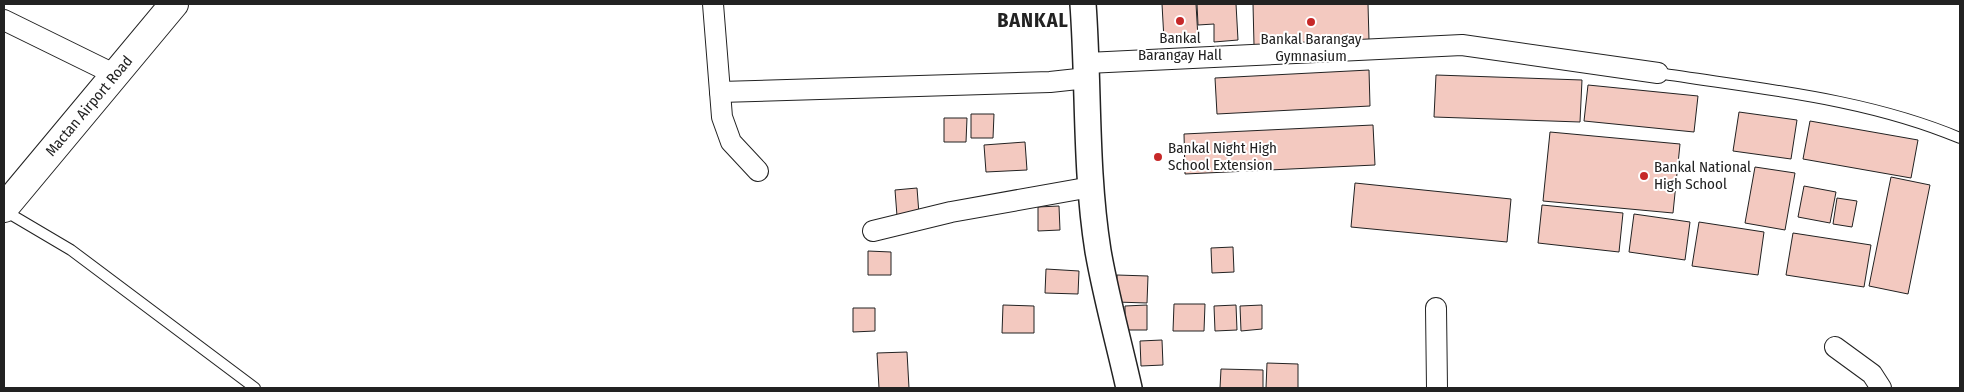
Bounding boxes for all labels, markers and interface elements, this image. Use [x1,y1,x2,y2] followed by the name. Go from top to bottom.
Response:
[997,8,1069,32] district label: BANKAL
[1174,15,1186,27] marker: Bankal Barangay Hall
[1305,16,1317,28] marker: Bankal Barangay Gymnasium
[1138,29,1222,64] place label: Bankal Barangay Hall
[1260,30,1362,65] place label: Bankal Barangay Gymnasium
[42,52,136,160] street label: Mactan Airport Road
[1168,139,1277,174] place label: Bankal Night High School Extension
[1152,151,1164,163] marker: Bankal Night High School Extension
[1654,158,1751,193] place label: Bankal National High School
[1638,170,1650,182] marker: Bankal National High School

